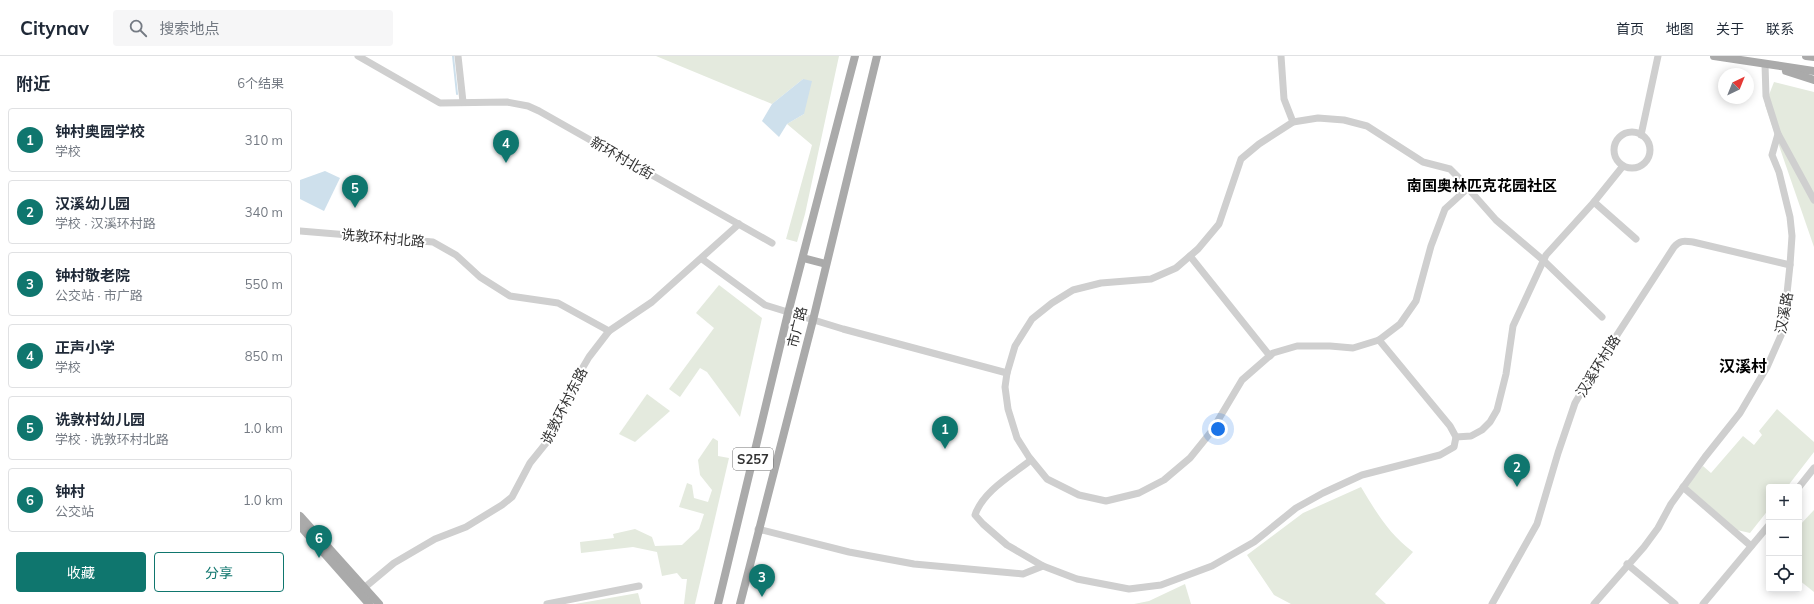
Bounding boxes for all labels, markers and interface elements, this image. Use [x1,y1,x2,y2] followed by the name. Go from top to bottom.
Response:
[113,10,393,46] search box
[20,16,89,40] text: Citynav
[127,17,149,39] icon: search
[159,19,219,38] text: 搜索地点
[1616,20,1644,38] text: 首页
[1666,20,1694,38] text: 地图
[1716,20,1744,38] text: 关于
[1766,20,1794,38] text: 联系
[1718,68,1754,104] north arrow
[16,73,50,94] text: 附近
[237,75,284,91] text: 6个结果
[55,122,145,141] text: 钟村奥园学校
[493,130,519,163] pin: 4
[26,132,34,148] text: 1
[245,132,283,148] text: 310 m
[587,133,657,183] street label: 新环村北街
[55,143,81,159] text: 学校
[342,175,368,208] pin: 5
[1407,176,1557,195] district label: 南国奥林匹克花园社区
[55,194,130,213] text: 汉溪幼儿园
[26,204,34,220] text: 2
[245,204,283,220] text: 340 m
[55,215,156,231] text: 学校 · 汉溪环村路
[340,225,426,251] street label: 诜敦环村北路
[55,266,130,285] text: 钟村敬老院
[26,276,34,292] text: 3
[245,276,283,292] text: 550 m
[55,287,143,303] text: 公交站 · 市广路
[1771,291,1797,335] street label: 汉溪路
[783,304,811,350] street label: 市广路
[1572,332,1624,400] street label: 汉溪环村路
[55,338,115,357] text: 正声小学
[26,348,34,364] text: 4
[245,348,283,364] text: 850 m
[1719,356,1767,376] district label: 汉溪村
[55,359,81,375] text: 学校
[537,364,591,448] street label: 诜敦环村东路
[55,410,145,429] text: 诜敦村幼儿园
[932,416,958,449] pin: 1
[1208,419,1228,439] your location
[26,420,34,436] text: 5
[243,420,283,436] text: 1.0 km
[55,431,169,447] text: 学校 · 诜敦环村北路
[733,448,773,470] road number: S257
[1504,454,1530,487] pin: 2
[55,482,85,501] text: 钟村
[1766,484,1802,592] map controls
[1766,484,1802,520] button: +
[26,492,34,508] text: 6
[243,492,283,508] text: 1.0 km
[55,503,94,519] text: 公交站
[1766,520,1802,556] button: −
[306,525,332,558] pin: 6
[16,552,146,592] button: 收藏
[154,552,284,592] button: 分享
[1766,556,1802,592] button: locate
[749,564,775,597] pin: 3

